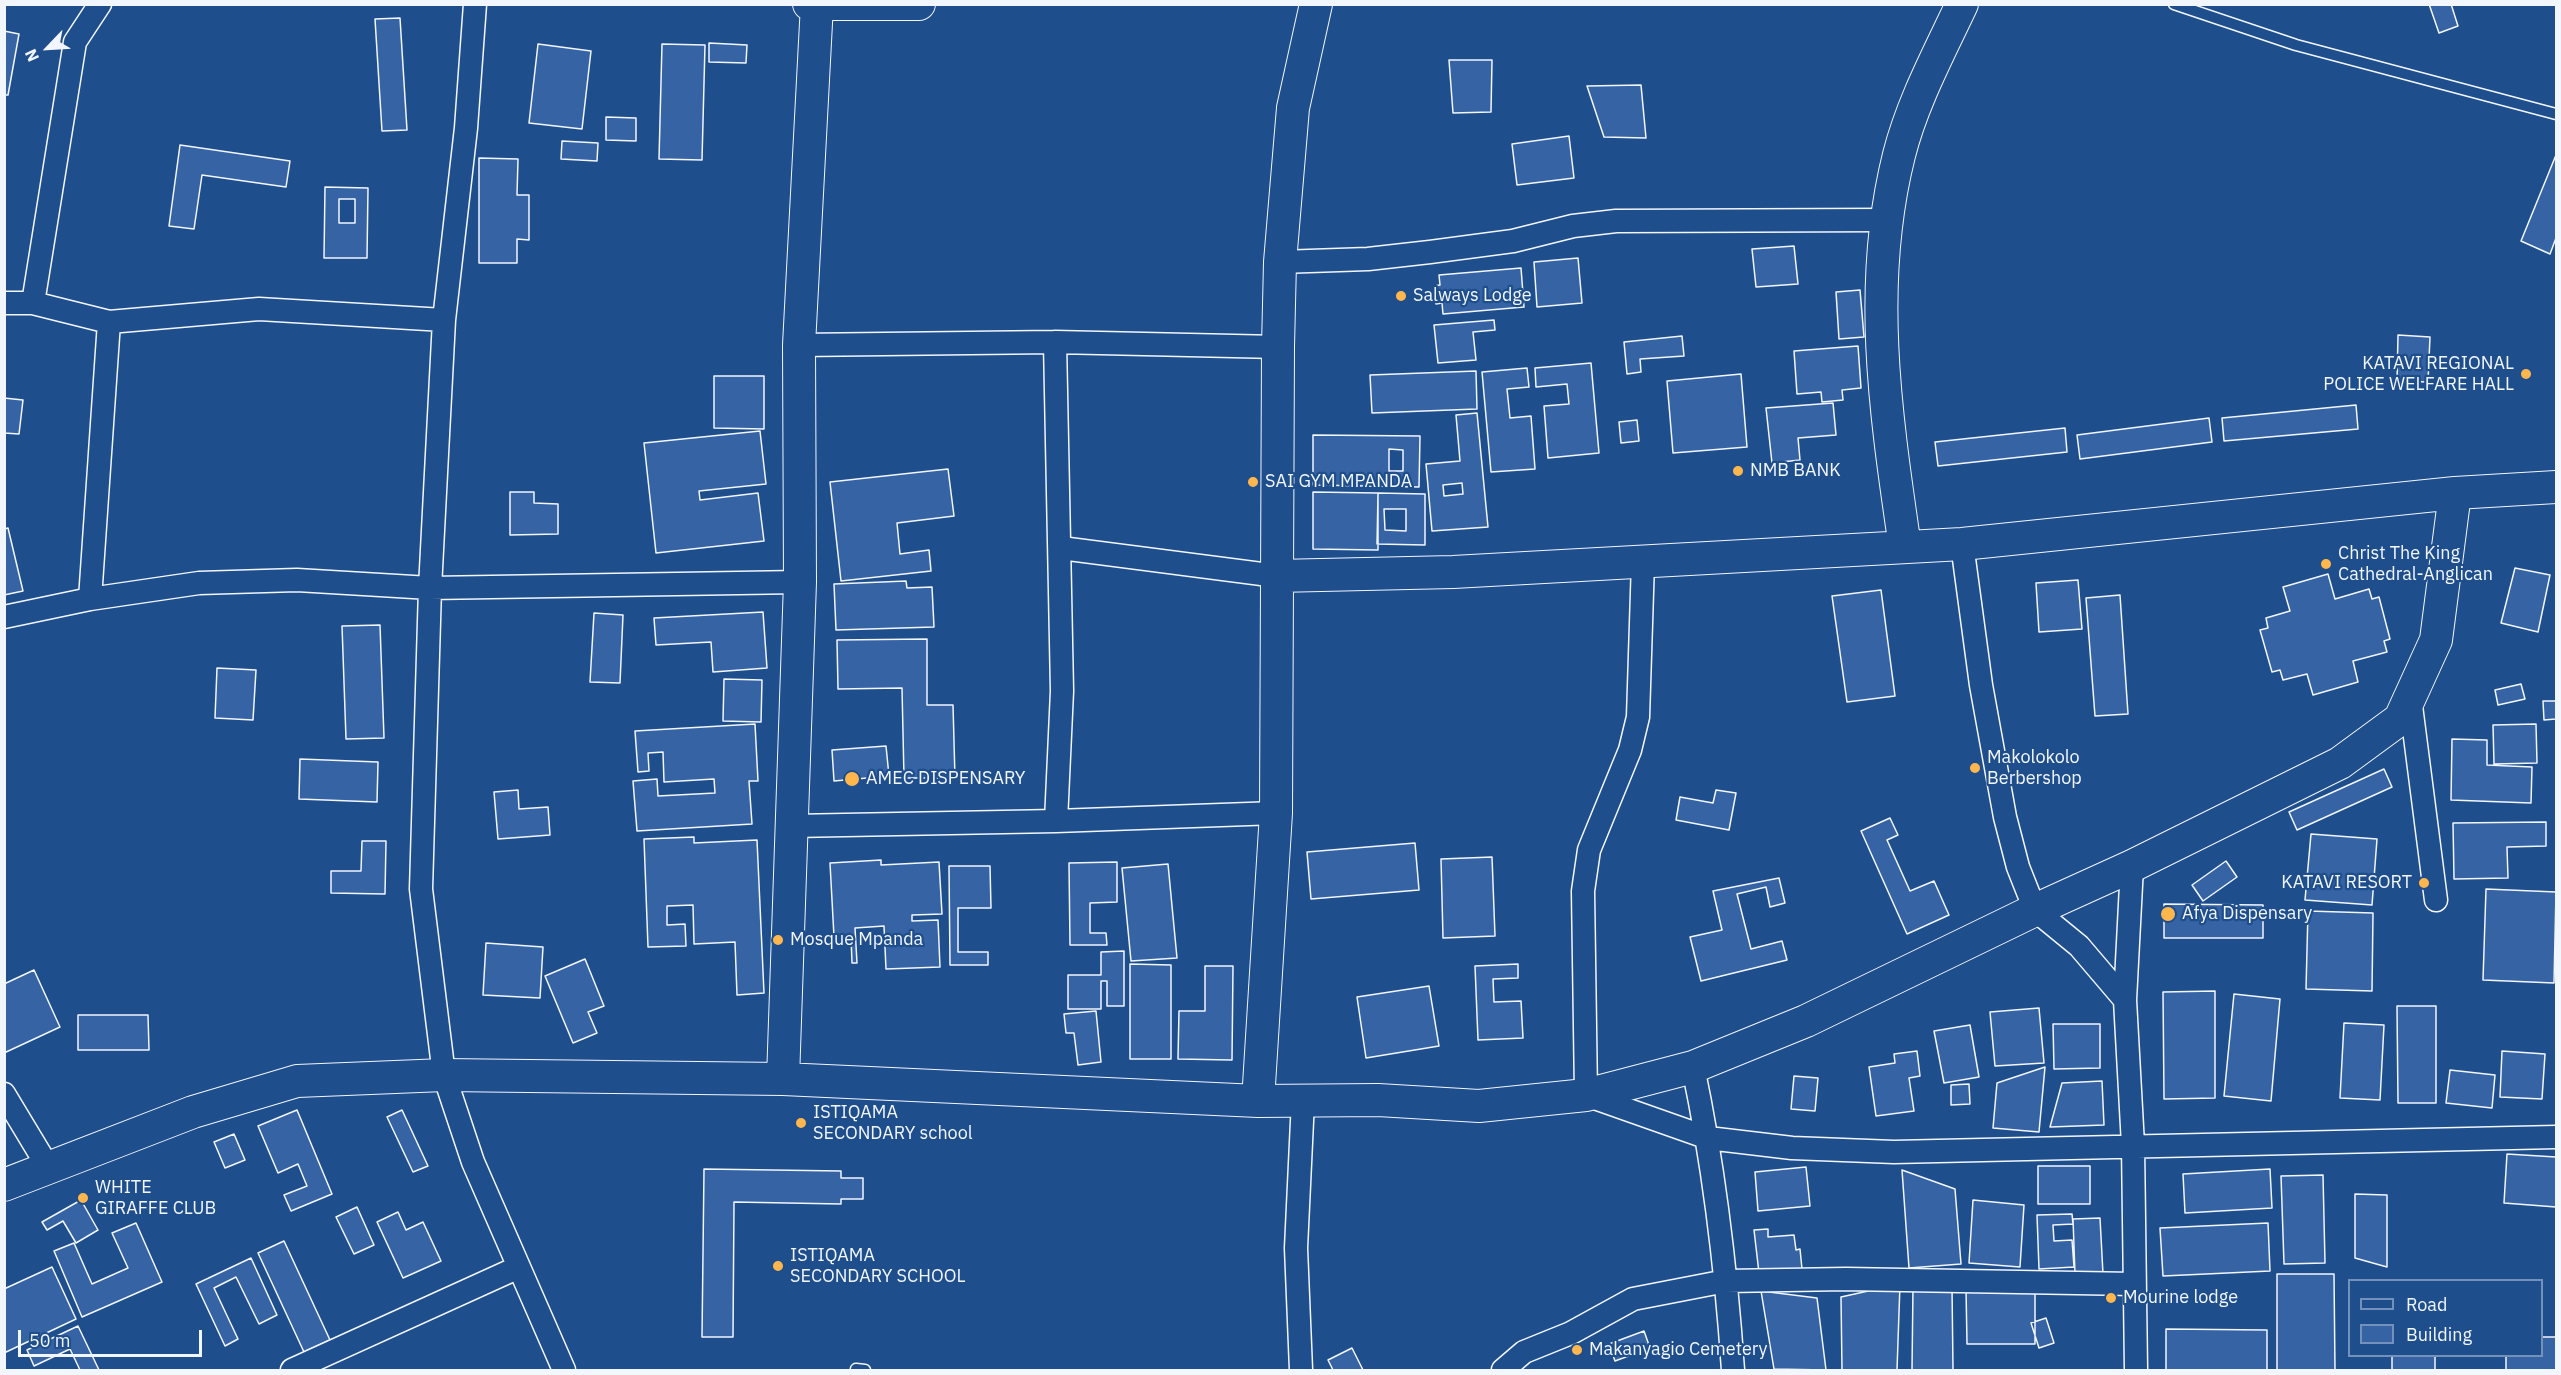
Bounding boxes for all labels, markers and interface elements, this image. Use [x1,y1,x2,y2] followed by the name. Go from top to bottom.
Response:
[18,18,78,78] north arrow
[20,46,43,65] text: N
[1413,285,1532,307] place label: Salways Lodge
[1394,289,1408,303] marker: Salways Lodge
[2323,353,2514,395] place label: KATAVI REGIONAL POLICE WELFARE HALL
[2519,367,2533,381] marker: KATAVI REGIONAL POLICE WELFARE HALL
[1750,460,1841,482] place label: NMB BANK
[1731,464,1745,478] marker: NMB BANK
[1265,471,1412,493] place label: SAI GYM MPANDA
[1246,475,1260,489] marker: SAI GYM MPANDA
[2338,543,2493,586] place label: Christ The King Cathedral-Anglican
[2319,557,2333,571] marker: Christ The King Cathedral-Anglican
[1987,747,2082,789] place label: Makolokolo Berbershop
[1968,761,1982,775] marker: Makolokolo Berbershop
[866,768,1025,790] place label: AMEC DISPENSARY
[843,770,861,788] marker: AMEC DISPENSARY
[2281,872,2412,894] place label: KATAVI RESORT
[2417,876,2431,890] marker: KATAVI RESORT
[2182,903,2312,925] place label: Afya Dispensary
[2159,905,2177,923] marker: Afya Dispensary
[790,929,923,951] place label: Mosque Mpanda
[771,933,785,947] marker: Mosque Mpanda
[813,1102,973,1144] place label: ISTIQAMA SECONDARY school
[794,1116,808,1130] marker: ISTIQAMA SECONDARY school
[95,1177,216,1220] place label: WHITE GIRAFFE CLUB
[76,1191,90,1205] marker: WHITE GIRAFFE CLUB
[790,1245,965,1288] place label: ISTIQAMA SECONDARY SCHOOL
[771,1259,785,1273] marker: ISTIQAMA SECONDARY SCHOOL
[2348,1279,2543,1357] legend
[2123,1287,2238,1309] place label: Mourine lodge
[2104,1291,2118,1305] marker: Mourine lodge
[2406,1293,2447,1316] text: Road
[21,1318,206,1356] scale bar
[2406,1323,2472,1346] text: Building
[29,1329,71,1352] text: 50 m
[1589,1339,1768,1361] place label: Makanyagio Cemetery
[1570,1343,1584,1357] marker: Makanyagio Cemetery

